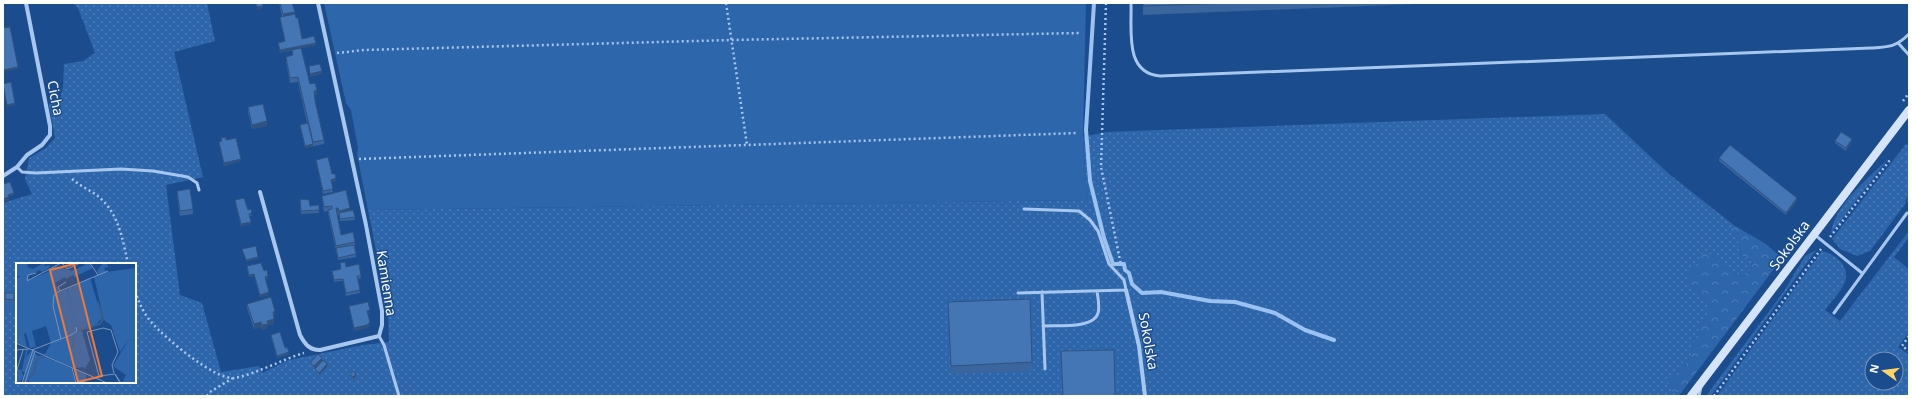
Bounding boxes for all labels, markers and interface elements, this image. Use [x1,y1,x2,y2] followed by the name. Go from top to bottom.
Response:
[43,79,69,117] street label: Cicha
[1764,216,1814,274] street label: Sokolska
[372,249,402,317] street label: Kamienna
[16,263,136,383] inset map
[1135,311,1163,371] street label: Sokolska
[1864,351,1904,391] north arrow
[1865,362,1882,375] text: N

